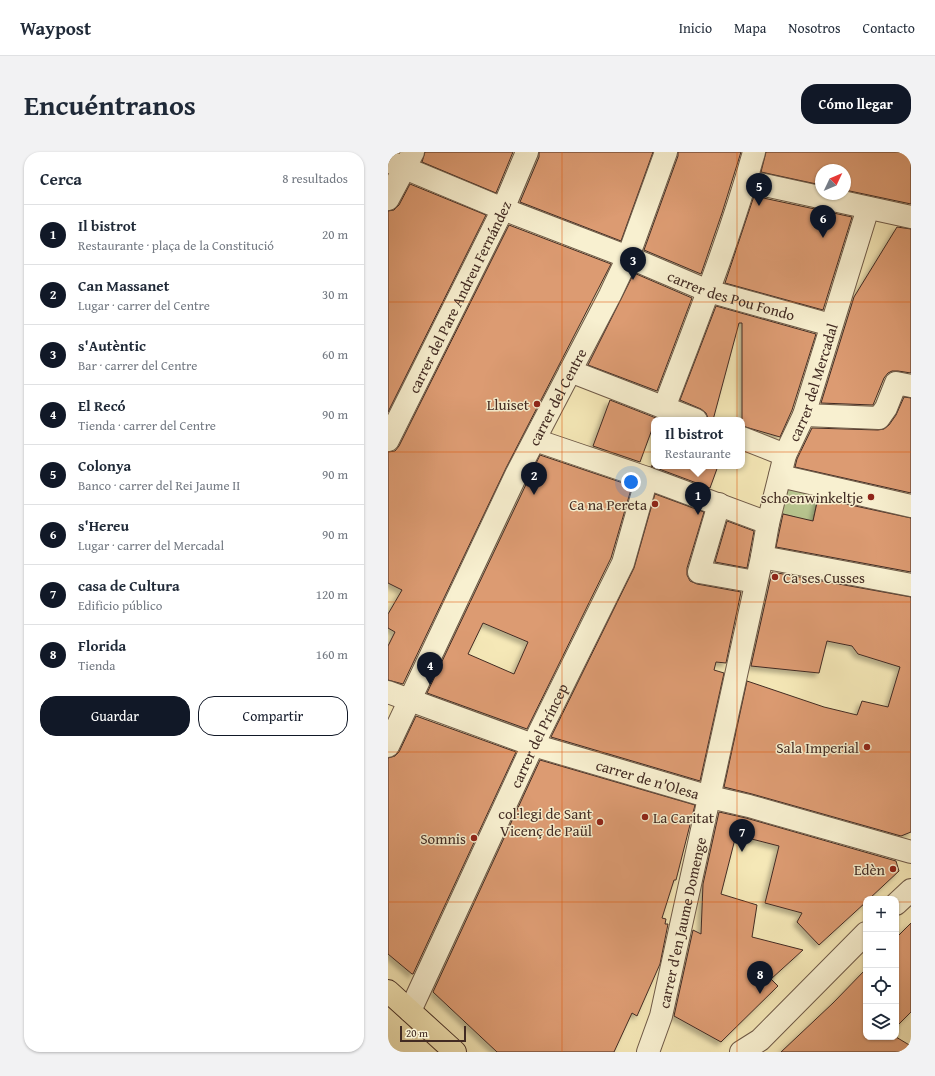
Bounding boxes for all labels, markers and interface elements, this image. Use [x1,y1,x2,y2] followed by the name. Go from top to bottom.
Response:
[20,14,91,42] text: Waypost
[679,18,712,38] text: Inicio
[734,18,766,38] text: Mapa
[788,18,841,38] text: Nosotros
[863,18,915,38] text: Contacto
[24,84,196,125] text: Encuéntranos
[801,84,911,124] button: Cómo llegar
[815,164,851,200] north arrow
[40,166,82,191] text: Cerca
[282,169,348,188] text: 8 resultados
[746,173,772,206] pin: 5
[403,197,516,396] street label: carrer del Pare Andreu Fernández
[810,205,836,238] pin: 6
[78,215,136,236] text: Il bistrot
[50,225,56,244] text: 1
[322,225,348,244] text: 20 m
[78,236,274,255] text: Restaurante · plaça de la Constitució
[620,247,646,280] pin: 3
[665,265,798,325] street label: carrer des Pou Fondo
[78,275,169,296] text: Can Massanet
[50,285,56,304] text: 2
[322,285,348,304] text: 30 m
[78,296,210,315] text: Lugar · carrer del Centre
[783,321,842,445] street label: carrer del Mercadal
[78,335,146,356] text: s'Autèntic
[523,344,591,449] street label: carrer del Centre
[50,345,56,364] text: 3
[322,345,348,364] text: 60 m
[78,356,197,375] text: Bar · carrer del Centre
[487,394,530,415] place label: Lluiset
[78,395,126,416] text: El Recó
[532,399,542,409] marker: Lluiset
[50,405,56,424] text: 4
[322,405,348,424] text: 90 m
[78,416,216,435] text: Tienda · carrer del Centre
[651,417,745,469] popup
[665,423,723,444] text: Il bistrot
[665,444,731,463] text: Restaurante
[78,455,131,476] text: Colonya
[521,462,547,495] pin: 2
[50,465,56,484] text: 5
[322,465,348,484] text: 90 m
[621,472,641,492] your location
[78,476,240,495] text: Banco · carrer del Rei Jaume II
[685,482,711,515] pin: 1
[761,487,863,508] place label: schoenwinkeltje
[866,492,876,502] marker: schoenwinkeltje
[569,494,647,515] place label: Ca na Pereta
[650,499,660,509] marker: Ca na Pereta
[78,515,129,536] text: s'Hereu
[50,525,56,544] text: 6
[322,525,348,544] text: 90 m
[78,536,224,555] text: Lugar · carrer del Mercadal
[783,567,865,588] place label: Ca ses Cusses
[770,572,780,582] marker: Ca ses Cusses
[78,575,180,596] text: casa de Cultura
[50,585,56,604] text: 7
[316,585,348,604] text: 120 m
[78,596,162,615] text: Edificio público
[78,635,126,656] text: Florida
[50,645,56,664] text: 8
[316,645,348,664] text: 160 m
[417,652,443,685] pin: 4
[78,656,115,675] text: Tienda
[504,680,572,791] street label: carrer del Príncep
[40,696,190,736] button: Guardar
[198,696,348,736] button: Compartir
[776,737,859,758] place label: Sala Imperial
[862,742,872,752] marker: Sala Imperial
[594,754,702,804] street label: carrer de n'Olesa
[498,803,593,841] place label: col·legi de Sant Vicenç de Paül
[653,807,715,828] place label: La Caritat
[640,812,650,822] marker: La Caritat
[595,817,605,827] marker: col·legi de Sant Vicenç de Paül
[729,819,755,852] pin: 7
[420,828,466,849] place label: Somnis
[469,833,479,843] marker: Somnis
[653,835,711,1010] street label: carrer d'en Jaume Domenge
[854,859,886,880] place label: Edèn
[888,864,898,874] marker: Edèn
[863,896,899,1040] map controls
[863,896,899,932] button: +
[863,932,899,968] button: −
[747,961,773,994] pin: 8
[863,968,899,1004] button: locate
[863,1004,899,1040] button: layers
[400,1024,466,1043] scale bar
[406,1025,428,1041] text: 20 m

